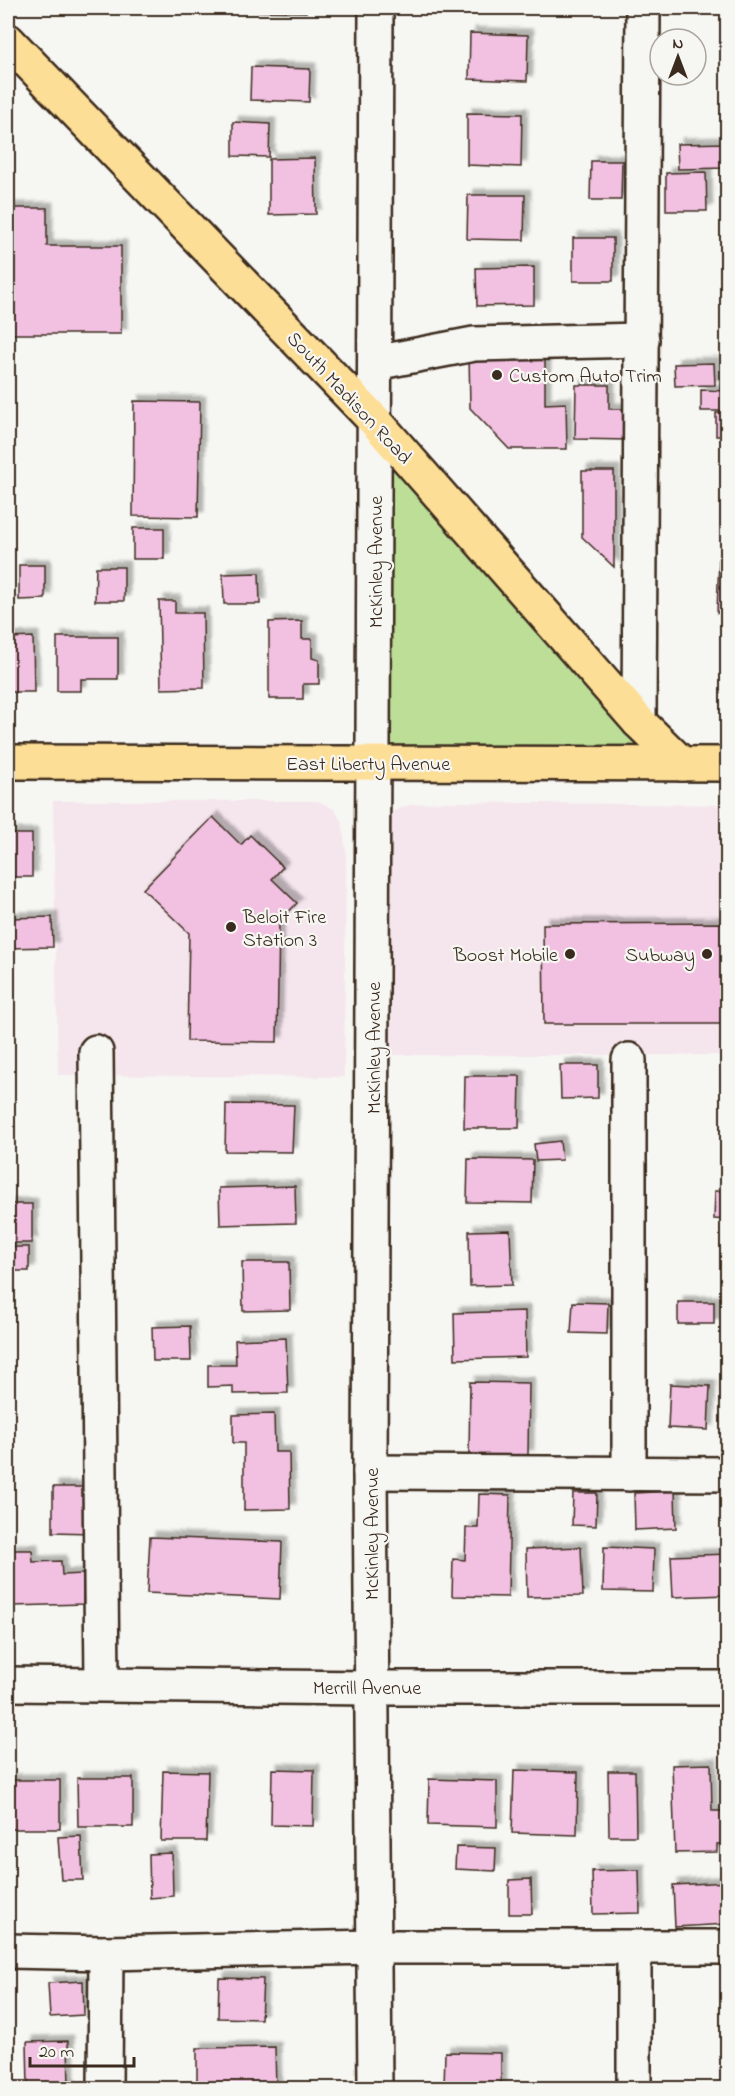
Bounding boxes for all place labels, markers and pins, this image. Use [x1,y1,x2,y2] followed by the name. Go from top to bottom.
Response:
[509,363,662,392] place label: Custom Auto Trim
[490,368,504,382] marker: Custom Auto Trim
[242,904,326,956] place label: Beloit Fire Station 3
[224,920,238,934] marker: Beloit Fire Station 3
[452,942,558,971] place label: Boost Mobile
[625,942,695,971] place label: Subway
[563,947,577,961] marker: Boost Mobile
[700,947,714,961] marker: Subway

